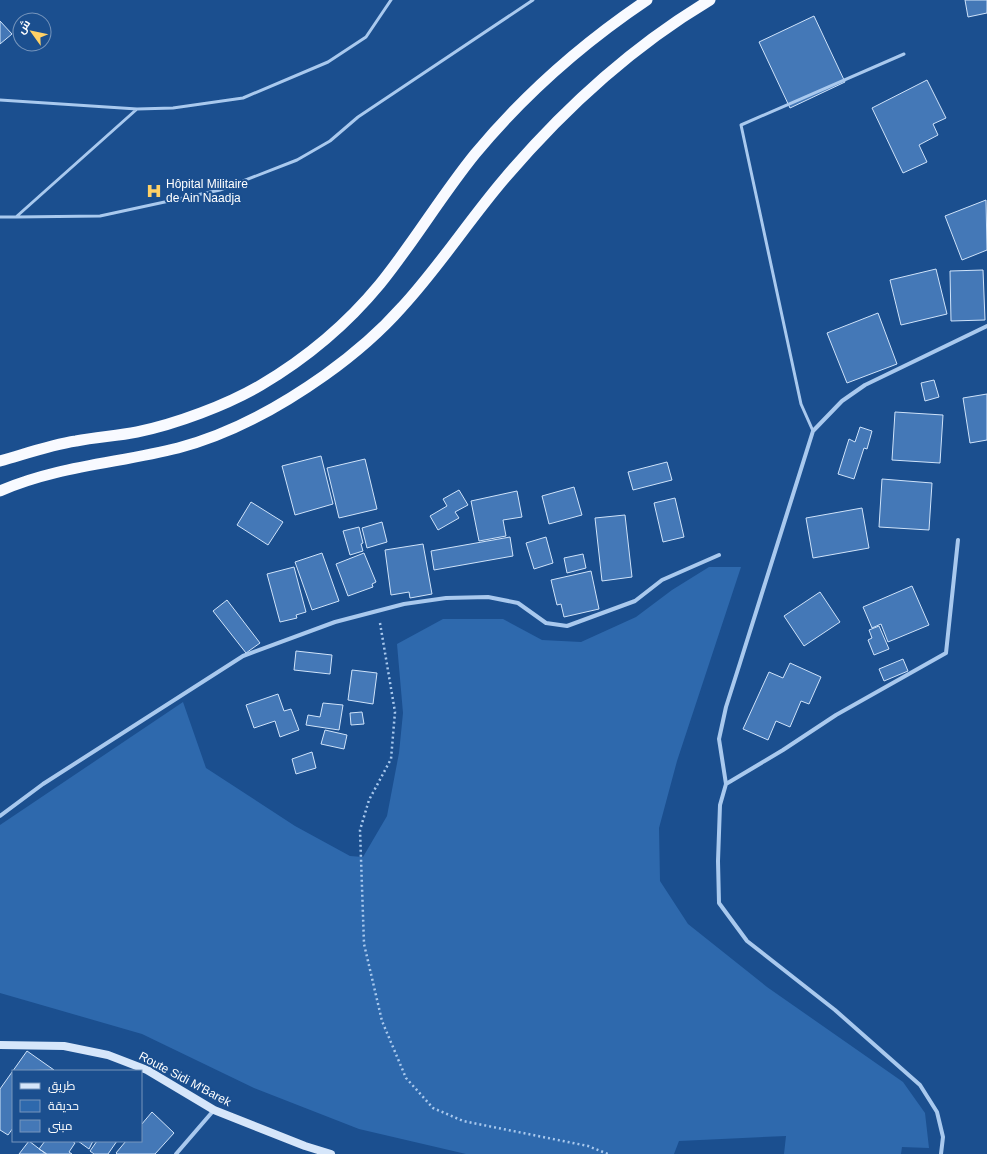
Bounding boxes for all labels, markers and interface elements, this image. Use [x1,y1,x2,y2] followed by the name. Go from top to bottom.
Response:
[12,12,52,52] north arrow
[15,17,33,36] text: ش
[166,177,248,205] place label: Hôpital Militaire de Ain Naadja
[145,182,163,200] hospital icon: Hôpital Militaire de Ain Naadja
[137,1049,234,1110] street label: Route Sidi M'Barek
[12,1070,142,1142] legend
[48,1079,76,1093] text: طريق
[48,1099,79,1113] text: حديقة
[48,1119,73,1133] text: مبنى

